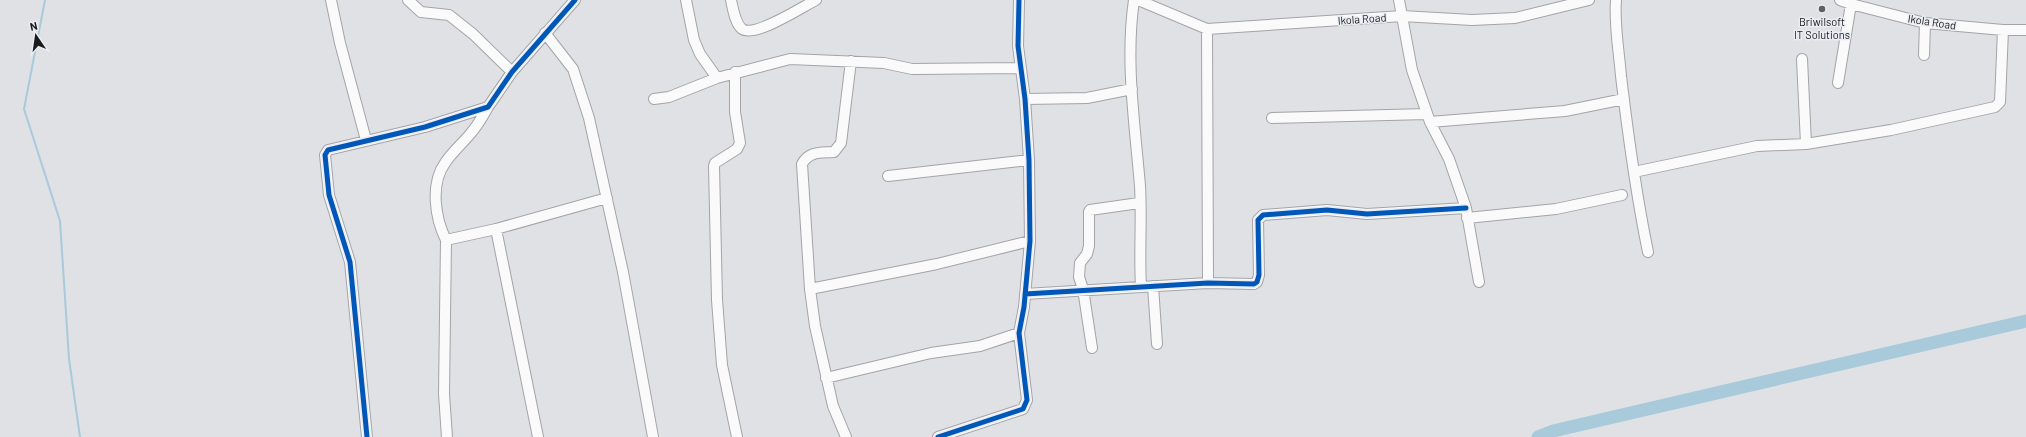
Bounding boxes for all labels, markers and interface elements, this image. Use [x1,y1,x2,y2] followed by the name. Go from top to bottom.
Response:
[1817,4,1827,14] marker: Briwilsoft IT Solutions
[1337,10,1387,27] street label: Ikola Road
[1907,11,1957,32] street label: Ikola Road
[1794,15,1850,41] place label: Briwilsoft IT Solutions
[16,16,56,56] north arrow
[29,19,39,33] text: N

